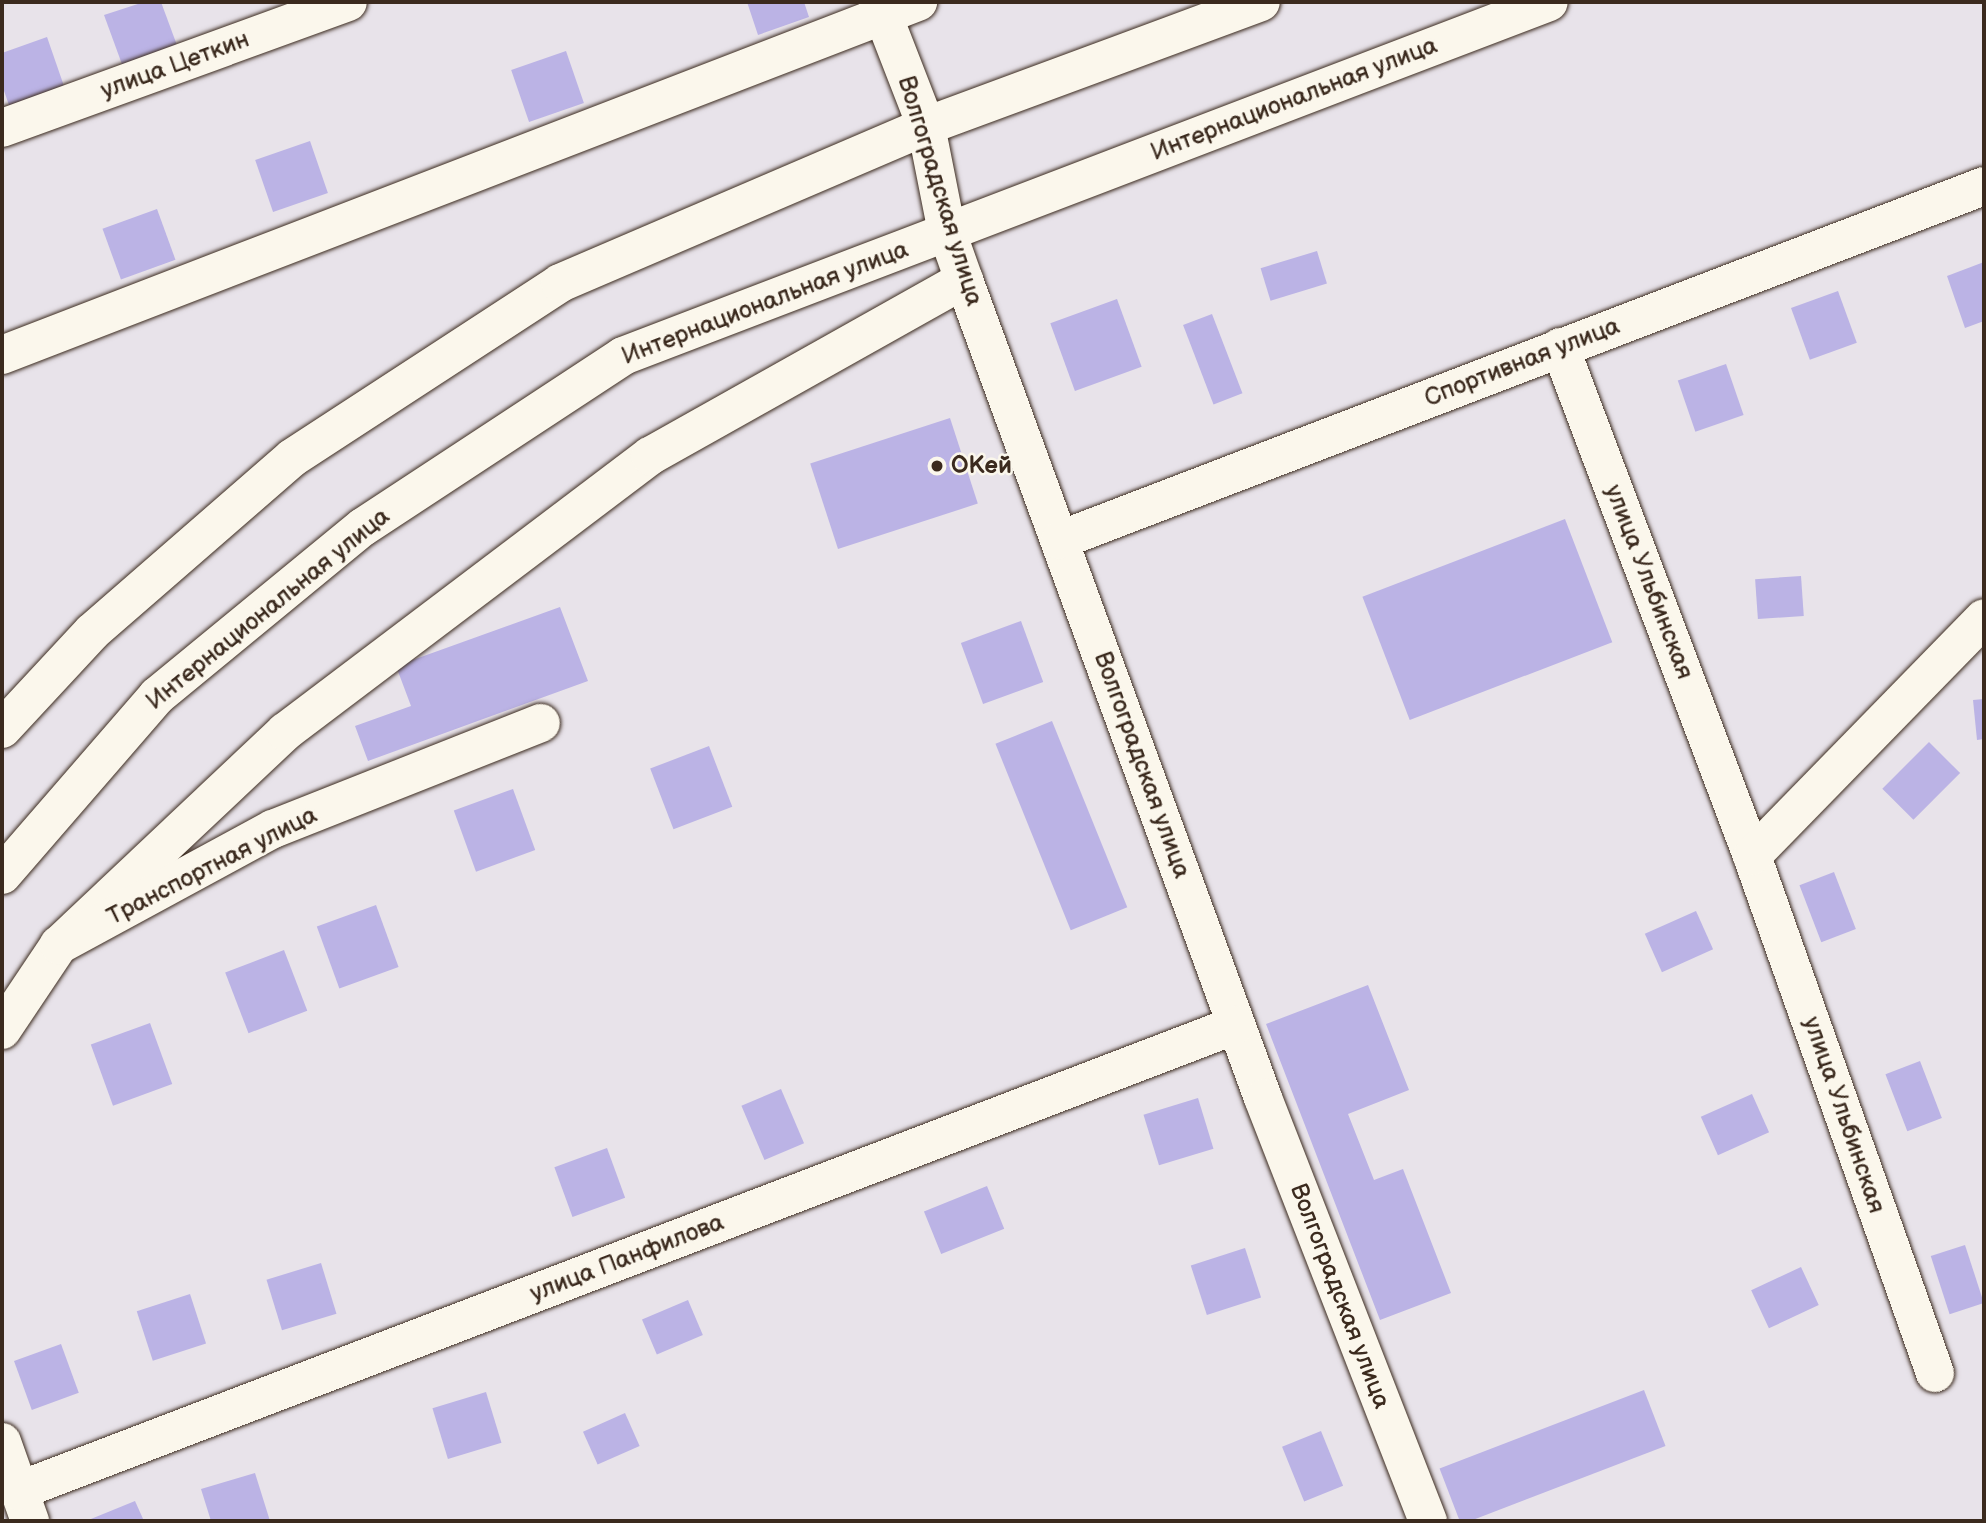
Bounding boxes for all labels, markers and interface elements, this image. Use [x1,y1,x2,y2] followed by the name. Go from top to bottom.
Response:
[97,25,253,105] street label: улица Цеткин
[1147,31,1441,167] street label: Интернациональная улица
[891,73,989,309] street label: Волгоградская улица
[618,235,912,371] street label: Интернациональная улица
[1420,311,1624,413] street label: Спортивная улица
[951,452,1012,480] place label: ОКей
[929,458,945,474] marker: ОКей
[1599,481,1699,683] street label: улица Ульбинская
[141,502,395,716] street label: Интернациональная улица
[1088,648,1196,882] street label: Волгоградская улица
[102,801,322,931] street label: Транспортная улица
[1797,1013,1891,1217] street label: улица Ульбинская
[1284,1179,1396,1413] street label: Волгоградская улица
[526,1208,728,1308] street label: улица Панфилова

